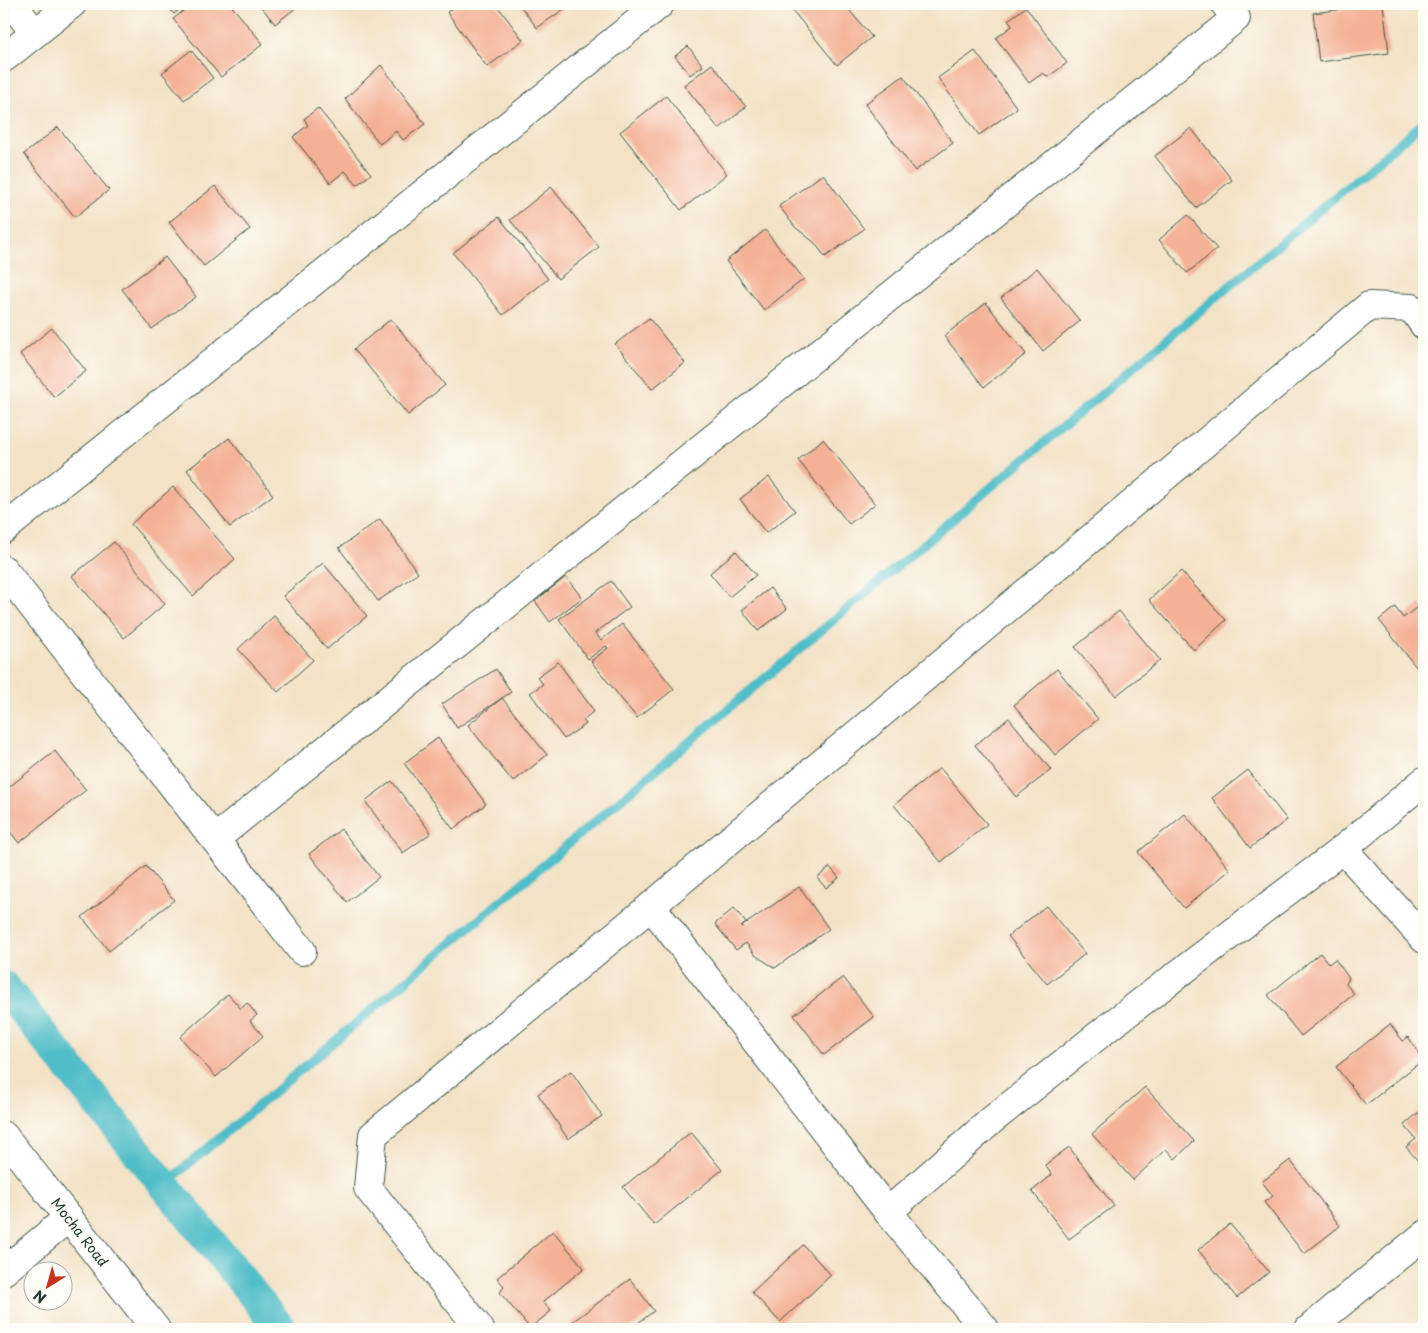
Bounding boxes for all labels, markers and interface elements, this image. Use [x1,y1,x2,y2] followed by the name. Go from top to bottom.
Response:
[46,1193,114,1271] street label: Mocha Road
[22,1260,72,1310] north arrow
[29,1285,51,1309] text: N

